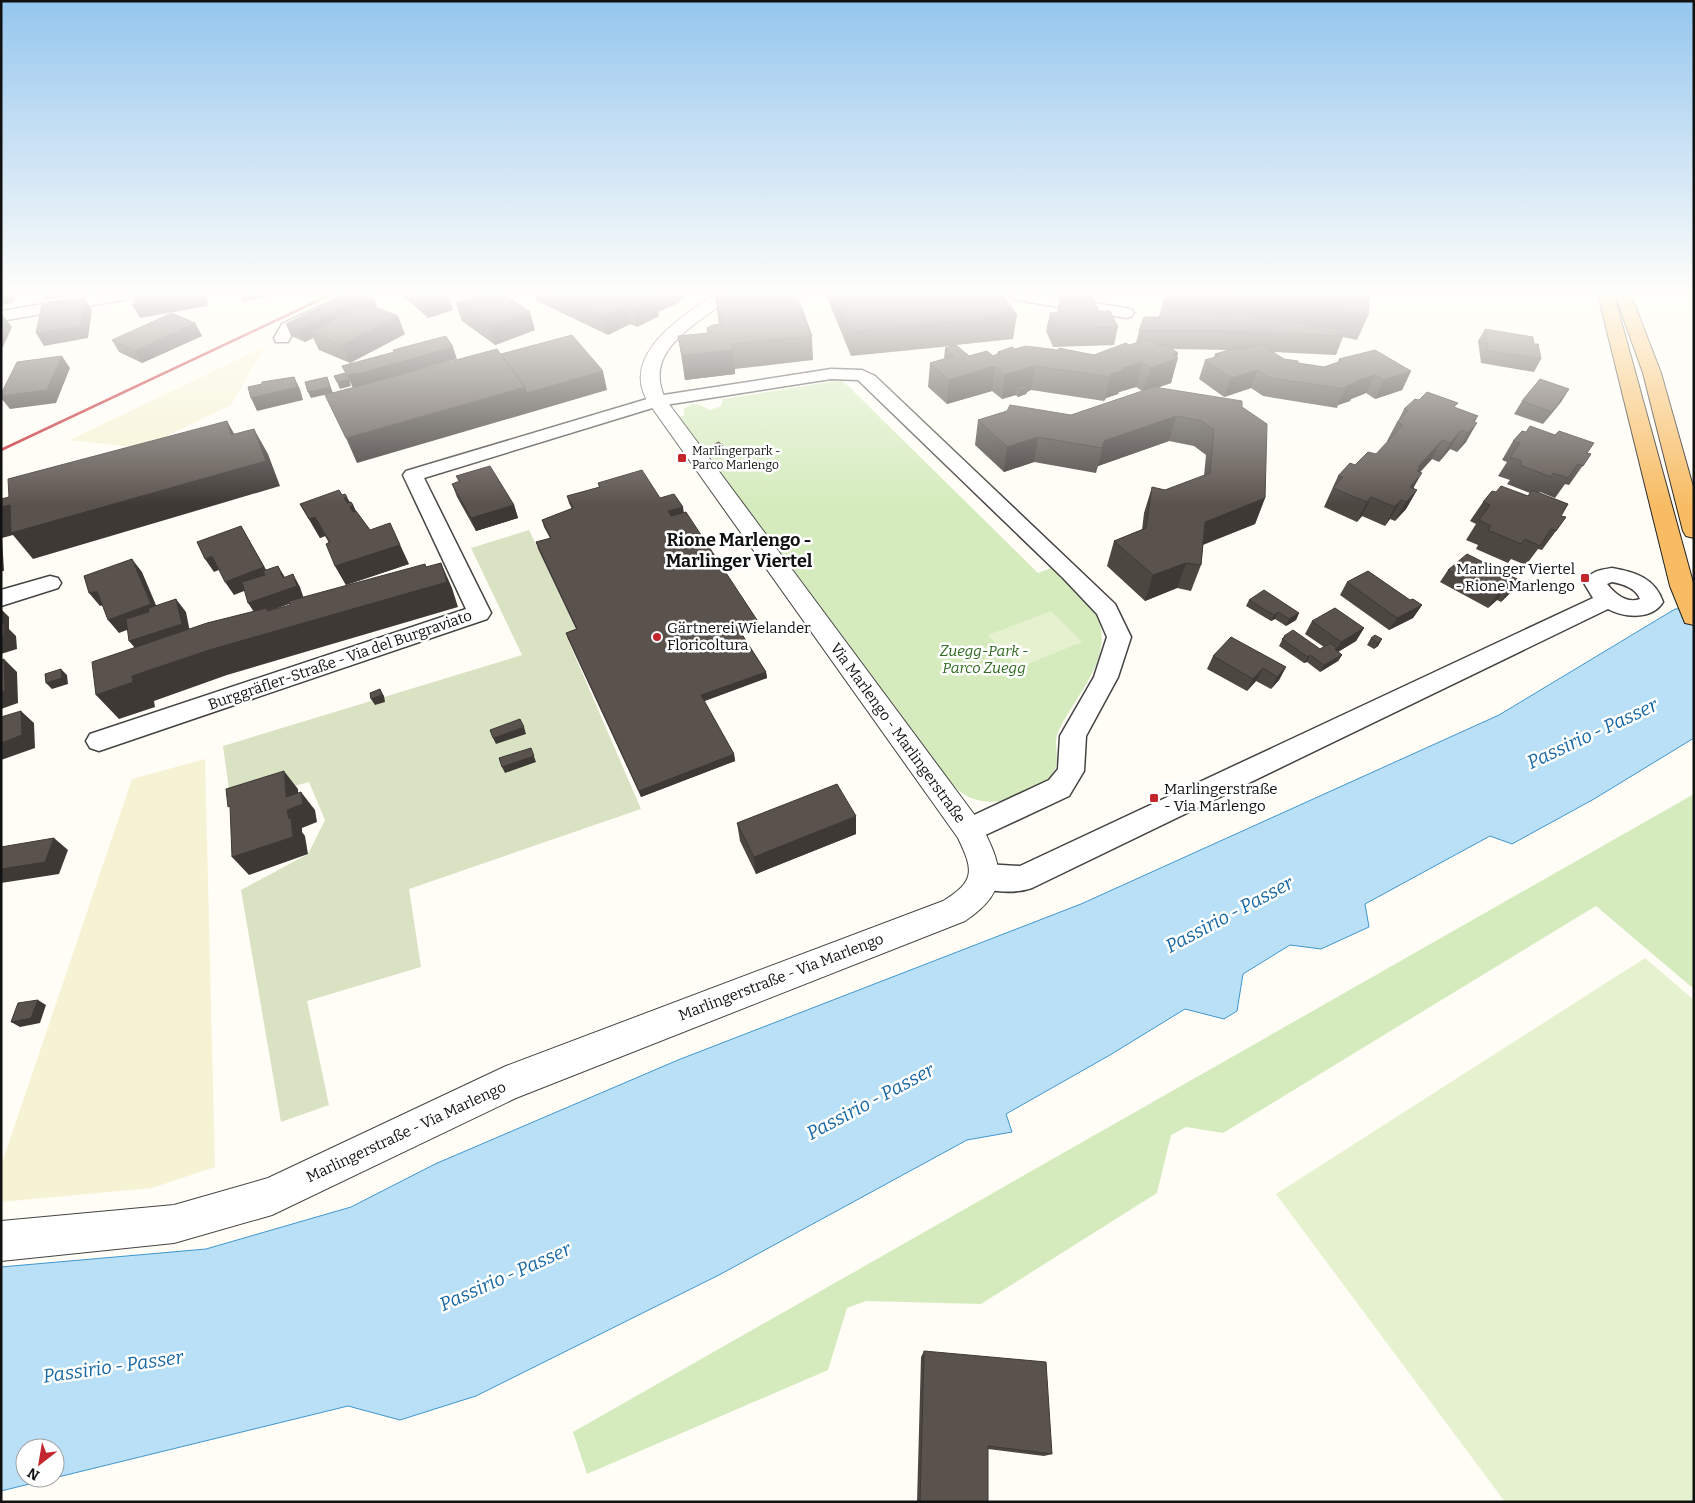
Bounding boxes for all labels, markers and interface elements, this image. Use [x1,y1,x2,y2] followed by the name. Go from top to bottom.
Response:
[692,444,781,472] place label: Marlingerpark - Parco Marlengo
[676,452,688,464] marker: Marlingerpark - Parco Marlengo
[666,529,813,572] district label: Rione Marlengo - Marlinger Viertel
[1455,560,1575,595] place label: Marlinger Viertel - Rione Marlengo
[1579,572,1591,584] marker: Marlinger Viertel - Rione Marlengo
[206,606,474,714] street label: Burggräfler-Straße - Via del Burgraviato
[667,619,811,654] place label: Gärtnerei Wielander Floricoltura
[651,631,663,643] marker: Gärtnerei Wielander Floricoltura
[827,639,969,827] street label: Via Marlengo - Marlingerstraße
[940,642,1028,677] park label: Zuegg-Park - Parco Zuegg
[1523,693,1662,774] water label: Passirio - Passer
[1164,780,1278,815] place label: Marlingerstraße - Via Marlengo
[1148,792,1160,804] marker: Marlingerstraße - Via Marlengo
[1161,871,1298,958] water label: Passirio - Passer
[676,930,886,1024] street label: Marlingerstraße - Via Marlengo
[802,1058,939,1145] water label: Passirio - Passer
[303,1078,509,1186] street label: Marlingerstraße - Via Marlengo
[436,1237,576,1316] water label: Passirio - Passer
[42,1345,186,1388] water label: Passirio - Passer
[15,1438,65,1488] north arrow
[24,1464,43,1484] text: N

